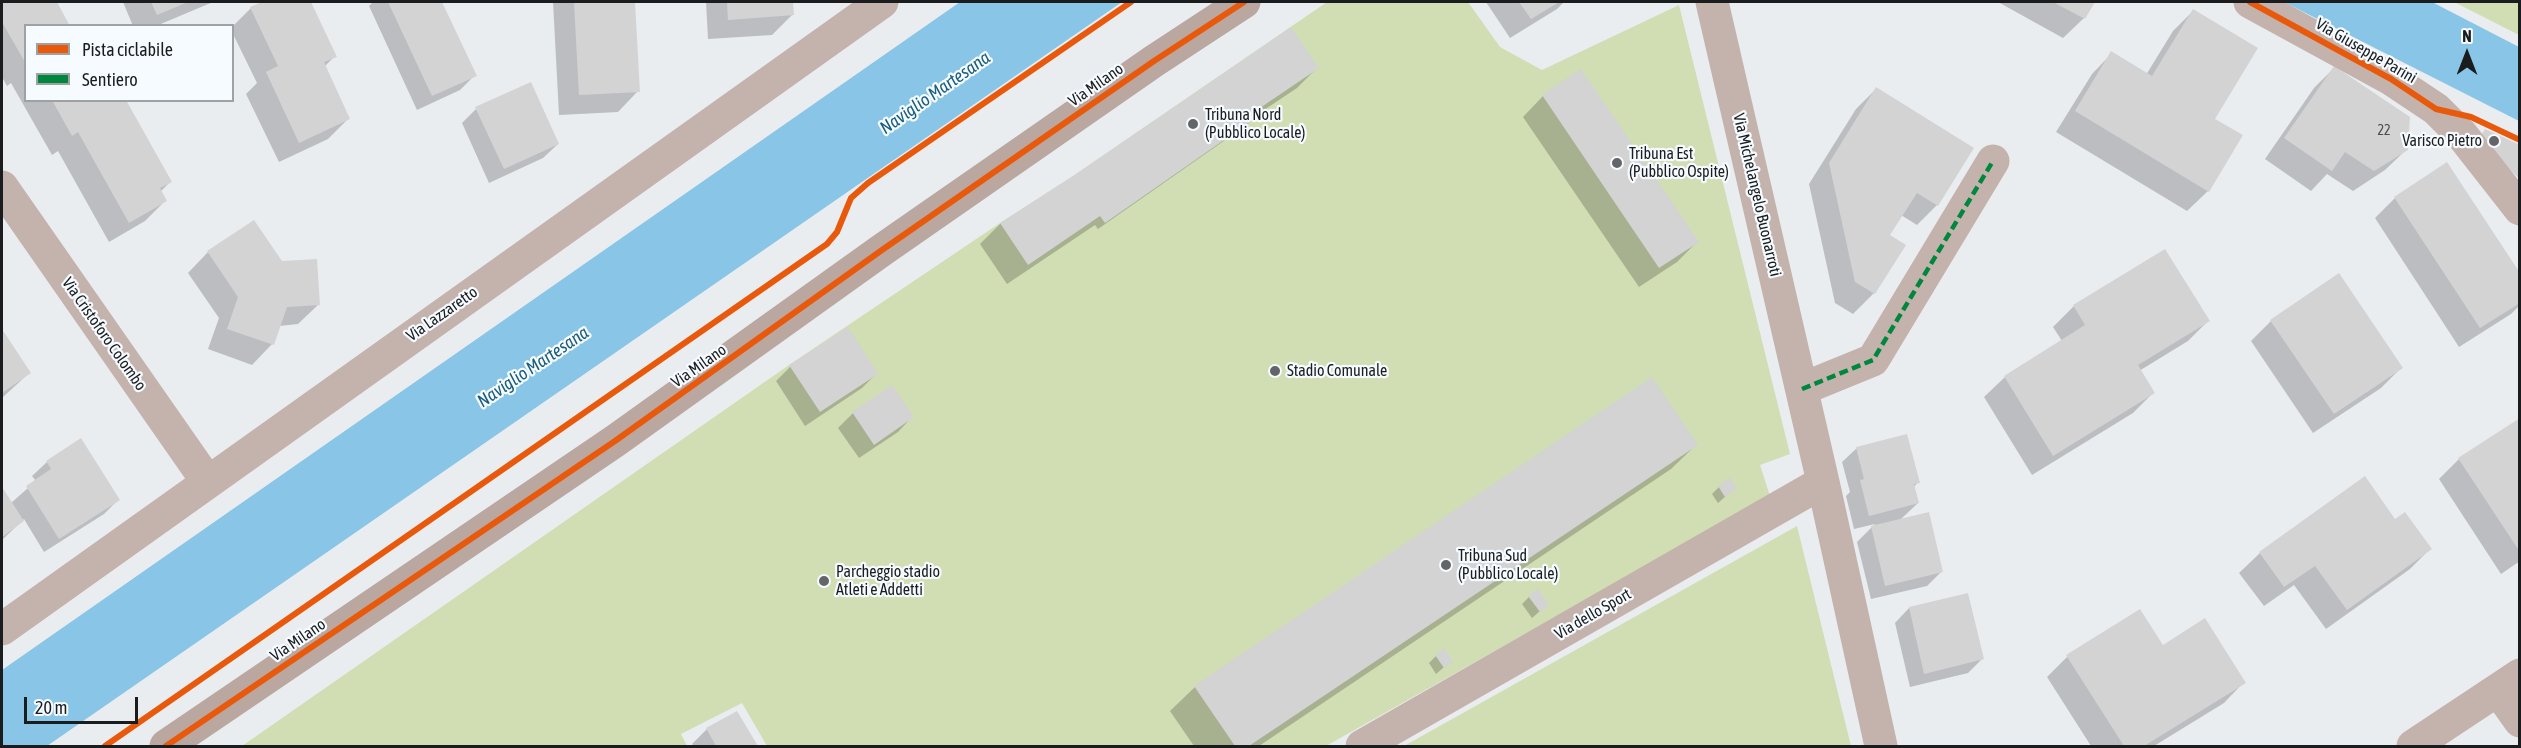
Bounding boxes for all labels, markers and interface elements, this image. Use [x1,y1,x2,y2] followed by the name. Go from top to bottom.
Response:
[2312,14,2420,88] street label: Via Giuseppe Parini
[24,24,234,102] legend
[2437,24,2497,84] north arrow
[2462,27,2472,45] text: N
[82,39,173,60] text: Pista ciclabile
[876,47,994,139] water label: Naviglio Martesana
[1065,59,1127,111] street label: Via Milano
[82,69,138,90] text: Sentiero
[1205,105,1305,143] place label: Tribuna Nord (Pubblico Locale)
[1729,112,1785,278] street label: Via Michelangelo Buonarroti
[1186,117,1200,131] marker: Tribuna Nord (Pubblico Locale)
[2377,123,2391,139] house number: 22
[2402,131,2482,151] place label: Varisco Pietro
[2487,134,2501,148] marker: Varisco Pietro
[1629,144,1729,182] place label: Tribuna Est (Pubblico Ospite)
[1610,156,1624,170] marker: Tribuna Est (Pubblico Ospite)
[58,274,150,394] street label: Via Cristoforo Colombo
[403,283,481,345] street label: Via Lazzaretto
[473,322,593,412] water label: Naviglio Martesana
[668,340,730,392] street label: Via Milano
[1287,361,1387,381] place label: Stadio Comunale
[1268,364,1282,378] marker: Stadio Comunale
[1458,546,1558,584] place label: Tribuna Sud (Pubblico Locale)
[1439,558,1453,572] marker: Tribuna Sud (Pubblico Locale)
[836,562,940,600] place label: Parcheggio stadio Atleti e Addetti
[817,574,831,588] marker: Parcheggio stadio Atleti e Addetti
[1551,584,1635,644] street label: Via dello Sport
[267,615,329,665] street label: Via Milano
[27,685,141,723] scale bar
[35,697,67,718] text: 20 m

